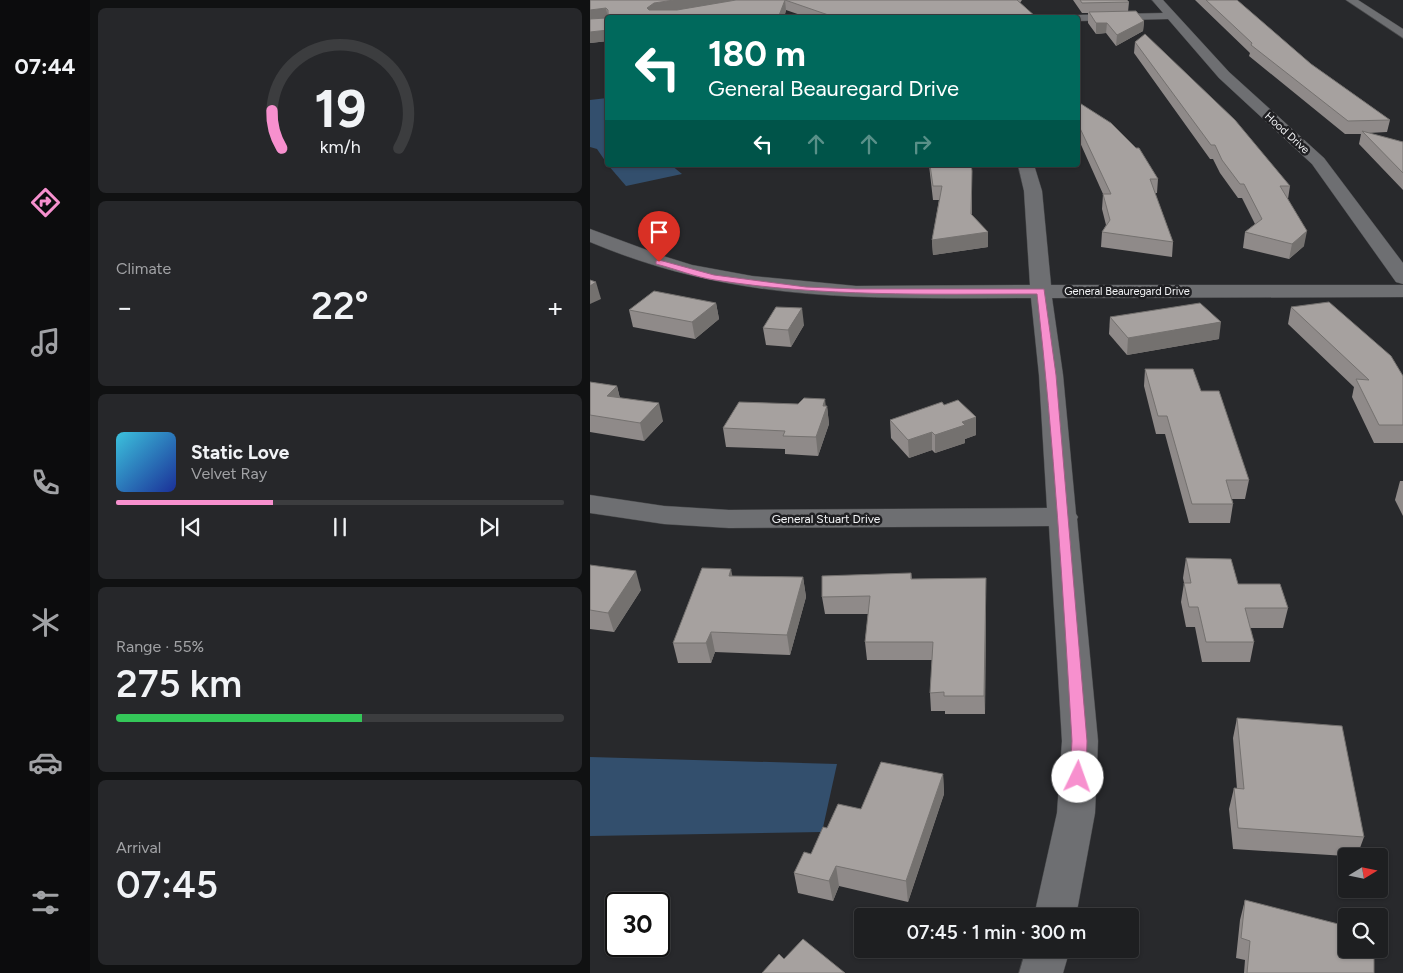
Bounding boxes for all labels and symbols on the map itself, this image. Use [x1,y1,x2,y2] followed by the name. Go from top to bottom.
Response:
[1262,110,1312,156] street label: Hood Drive
[638,211,680,262] pin
[1064,285,1190,298] street label: General Beauregard Drive
[772,512,881,526] street label: General Stuart Drive
[1051,750,1103,802] position arrow
[1338,848,1388,898] north arrow
[605,892,670,957] speed limit sign: 30

